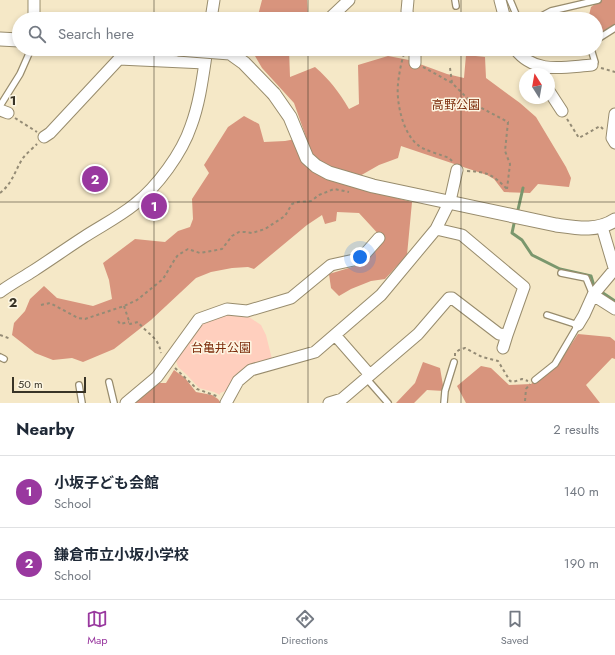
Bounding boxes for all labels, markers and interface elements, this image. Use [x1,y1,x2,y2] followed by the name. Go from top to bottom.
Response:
[12,12,603,56] search box
[26,23,48,45] icon: search
[58,23,134,45] text: Search here
[519,68,555,104] north arrow
[10,91,16,110] text: 1
[432,96,480,114] park label: 高野公園
[82,164,108,194] pin: 2
[141,191,167,221] pin: 1
[350,247,370,267] your location
[9,293,17,312] text: 2
[191,339,251,357] park label: 台亀井公園
[12,375,86,394] scale bar
[18,376,43,392] text: 50 m
[16,417,74,441] text: Nearby
[553,420,599,439] text: 2 results
[54,472,159,494] text: 小坂子ども会館
[26,482,32,501] text: 1
[564,482,599,501] text: 140 m
[54,494,91,513] text: School
[54,544,189,566] text: 鎌倉市立小坂小学校
[25,554,33,573] text: 2
[564,554,599,573] text: 190 m
[54,566,91,585] text: School
[86,608,108,648] tab: Map
[281,608,328,648] tab: Directions
[501,608,529,648] tab: Saved

